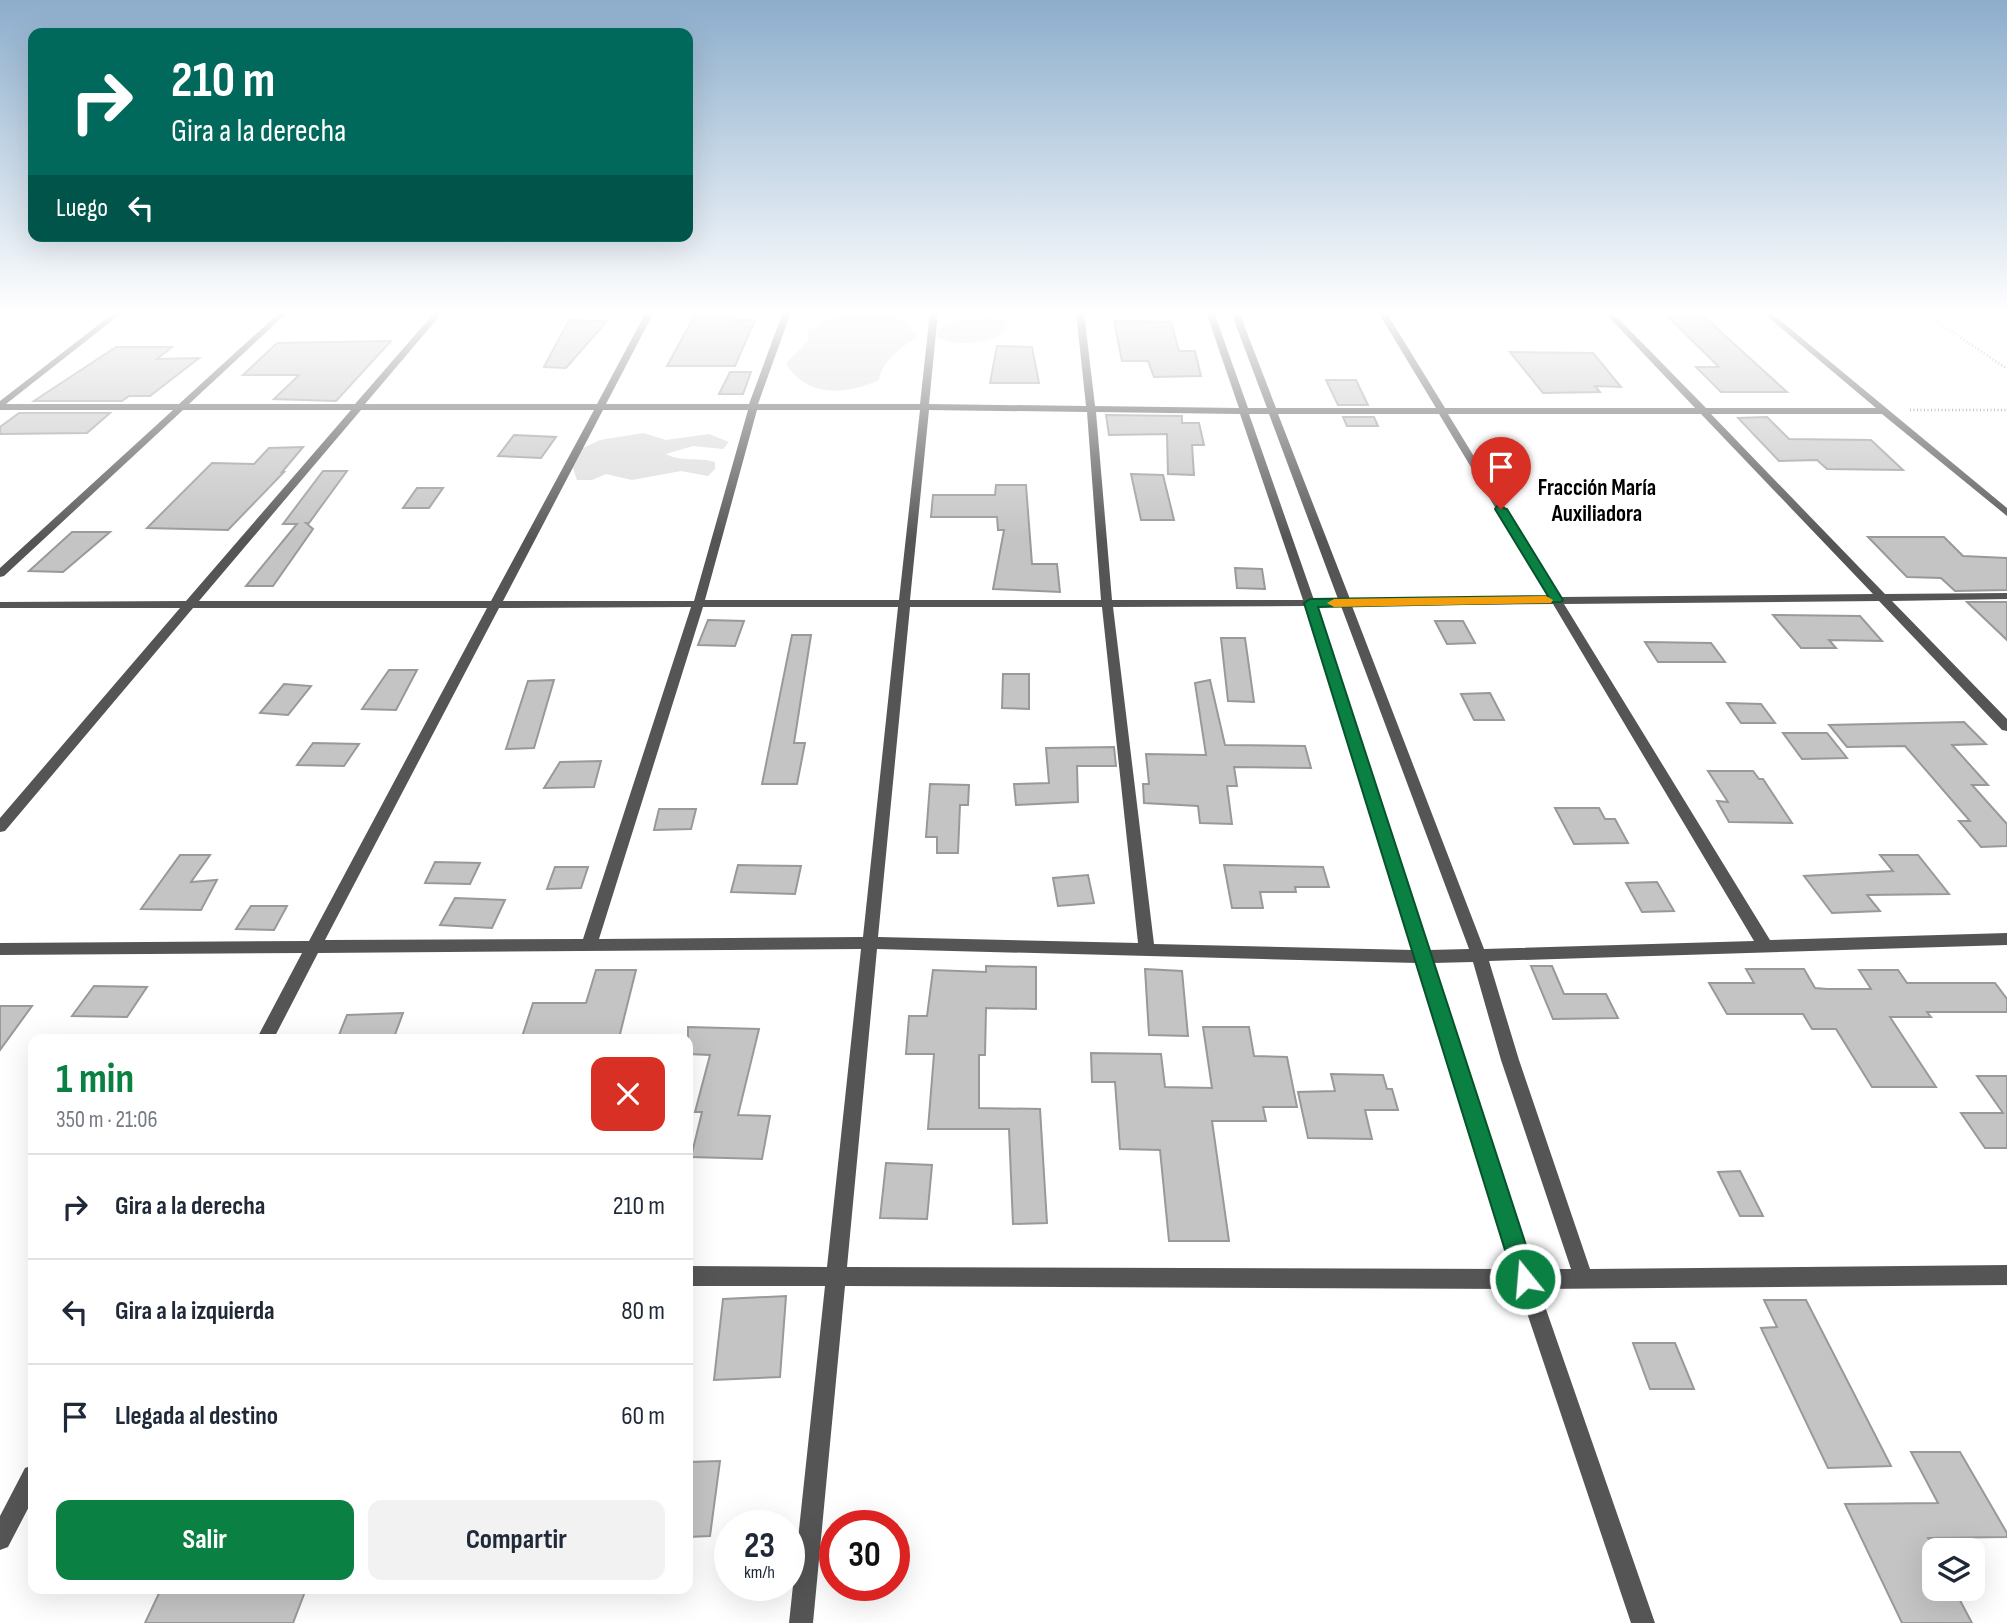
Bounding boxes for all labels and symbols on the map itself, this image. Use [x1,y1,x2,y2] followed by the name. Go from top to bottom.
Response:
[1471,437,1531,509] pin
[1538,474,1656,528] district label: Fracción María Auxiliadora
[1488,1242,1562,1316] position arrow
[819,1510,910,1601] speed limit sign: 30

